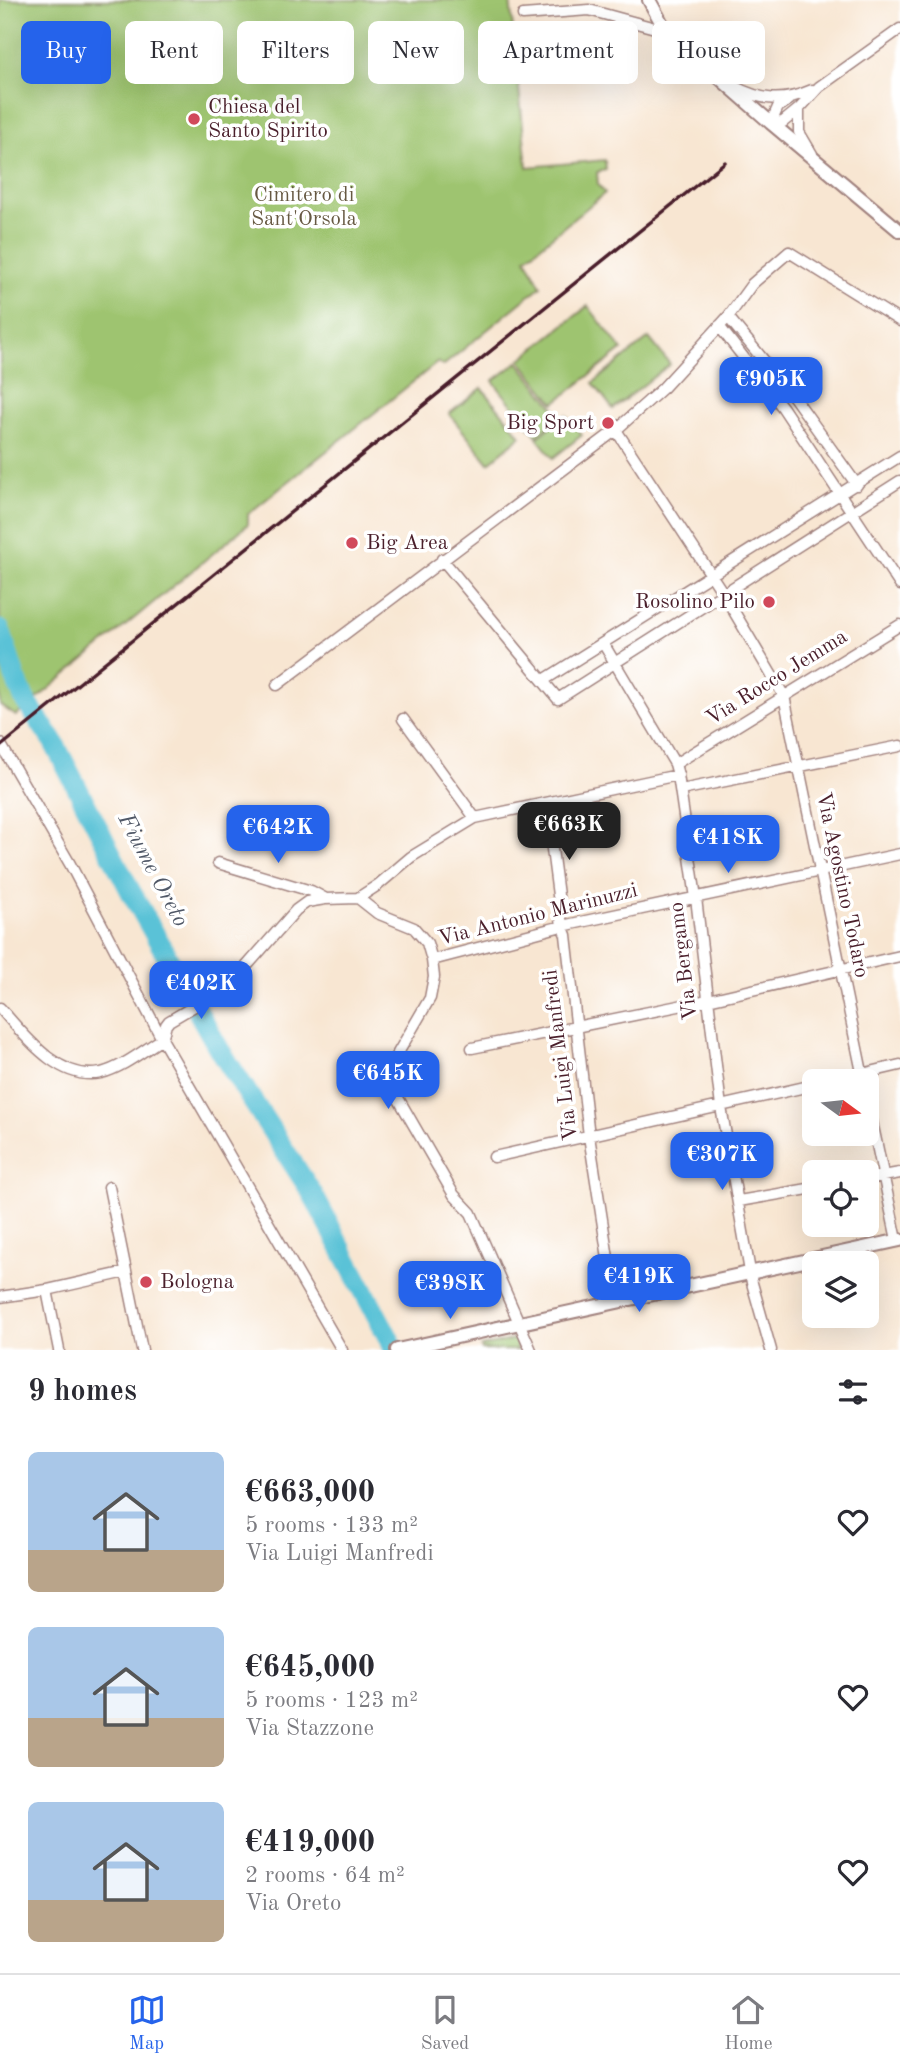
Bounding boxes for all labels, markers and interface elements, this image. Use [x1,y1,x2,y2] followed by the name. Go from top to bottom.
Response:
[21,21,111,84] chip: Buy
[125,21,223,84] chip: Rent
[237,21,354,84] chip: Filters
[368,21,464,84] chip: New
[478,21,638,84] chip: Apartment
[652,21,765,84] chip: House
[208,97,328,142] place label: Chiesa del Santo Spirito
[186,111,202,127] marker: Chiesa del Santo Spirito
[251,185,357,230] park label: Cimitero di Sant'Orsola
[722,358,820,417] pin: €905K
[735,368,807,391] text: €905K
[506,413,594,434] place label: Big Sport
[600,415,616,431] marker: Big Sport
[366,533,448,554] place label: Big Area
[344,535,360,551] marker: Big Area
[635,592,755,613] place label: Rosolino Pilo
[761,594,777,610] marker: Rosolino Pilo
[703,626,851,730] street label: Via Rocco Jemma
[812,790,872,980] street label: Via Agostino Todaro
[520,802,618,862] pin: €663K
[229,806,327,865] pin: €642K
[113,809,192,930] water label: Fiume Oreto
[533,813,605,836] text: €663K
[242,816,314,839] text: €642K
[679,816,777,875] pin: €418K
[692,826,764,849] text: €418K
[436,880,640,950] street label: Via Antonio Marinuzzi
[666,901,702,1021] street label: Via Bergamo
[152,962,250,1021] pin: €402K
[540,968,582,1142] street label: Via Luigi Manfredi
[165,972,237,995] text: €402K
[339,1052,437,1111] pin: €645K
[352,1062,424,1085] text: €645K
[802,1069,878,1146] north arrow
[802,1069,879,1328] map controls
[673,1132,771,1192] pin: €307K
[686,1143,758,1166] text: €307K
[802,1160,879,1237] button: locate
[802,1251,879,1328] button: layers
[590,1254,688,1314] pin: €419K
[401,1262,499,1321] pin: €398K
[603,1265,675,1288] text: €419K
[160,1272,234,1293] place label: Bologna
[414,1272,486,1295] text: €398K
[138,1274,154,1290] marker: Bologna
[834,1373,872,1411] icon: filters
[28,1377,137,1407] text: 9 homes
[245,1478,375,1508] text: €663,000
[84,1480,168,1564] icon: home
[834,1503,872,1541] icon: heart
[245,1514,418,1537] text: 5 rooms · 133 m²
[245,1542,434,1565] text: Via Luigi Manfredi
[245,1653,375,1683] text: €645,000
[84,1655,168,1739] icon: home
[834,1678,872,1716] icon: heart
[245,1689,418,1712] text: 5 rooms · 123 m²
[245,1717,374,1740] text: Via Stazzone
[245,1828,375,1858] text: €419,000
[84,1830,168,1914] icon: home
[834,1853,872,1891] icon: heart
[245,1864,405,1887] text: 2 rooms · 64 m²
[245,1892,341,1915] text: Via Oreto
[128,1991,166,2056] tab: Map
[421,1991,469,2056] tab: Saved
[724,1991,772,2056] tab: Home

